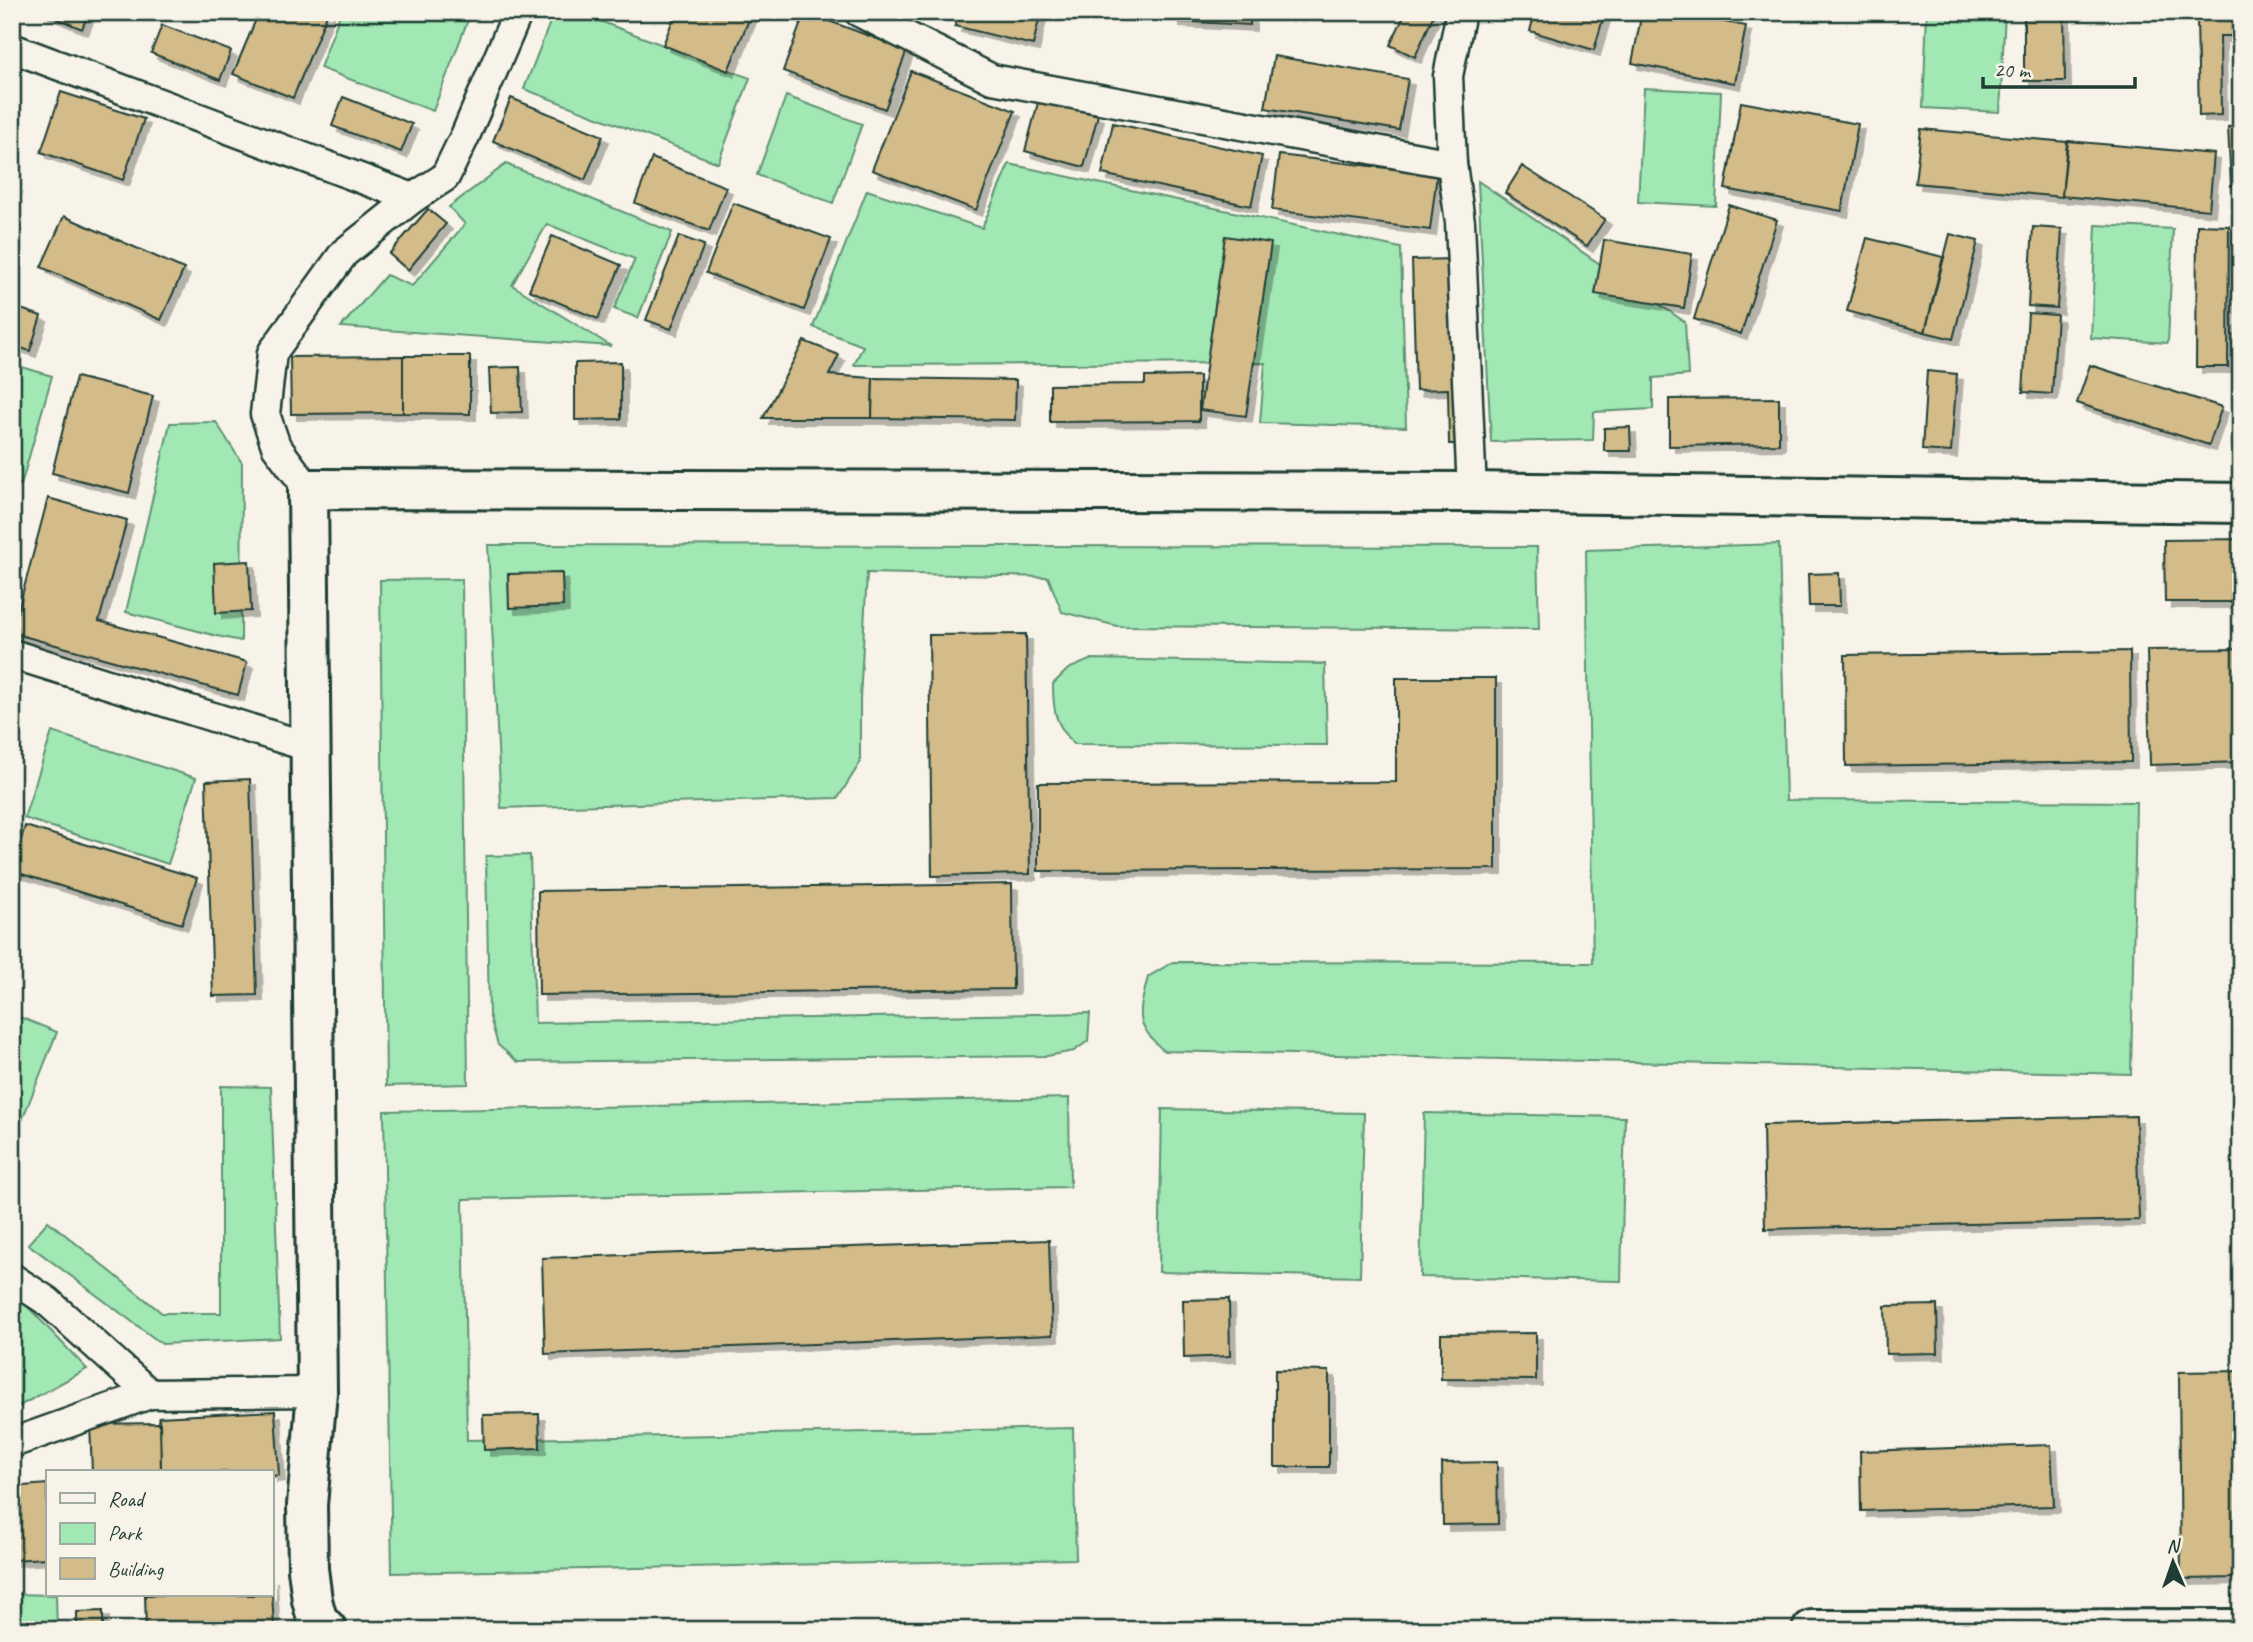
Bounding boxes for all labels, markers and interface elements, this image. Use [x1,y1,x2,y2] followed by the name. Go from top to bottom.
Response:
[1983,46,2136,90] scale bar
[1994,57,2032,83] text: 20 m
[46,1470,273,1596] legend
[108,1486,147,1512] text: Road
[108,1520,143,1546] text: Park
[2138,1526,2208,1596] north arrow
[2166,1534,2182,1558] text: N
[108,1556,165,1582] text: Building

